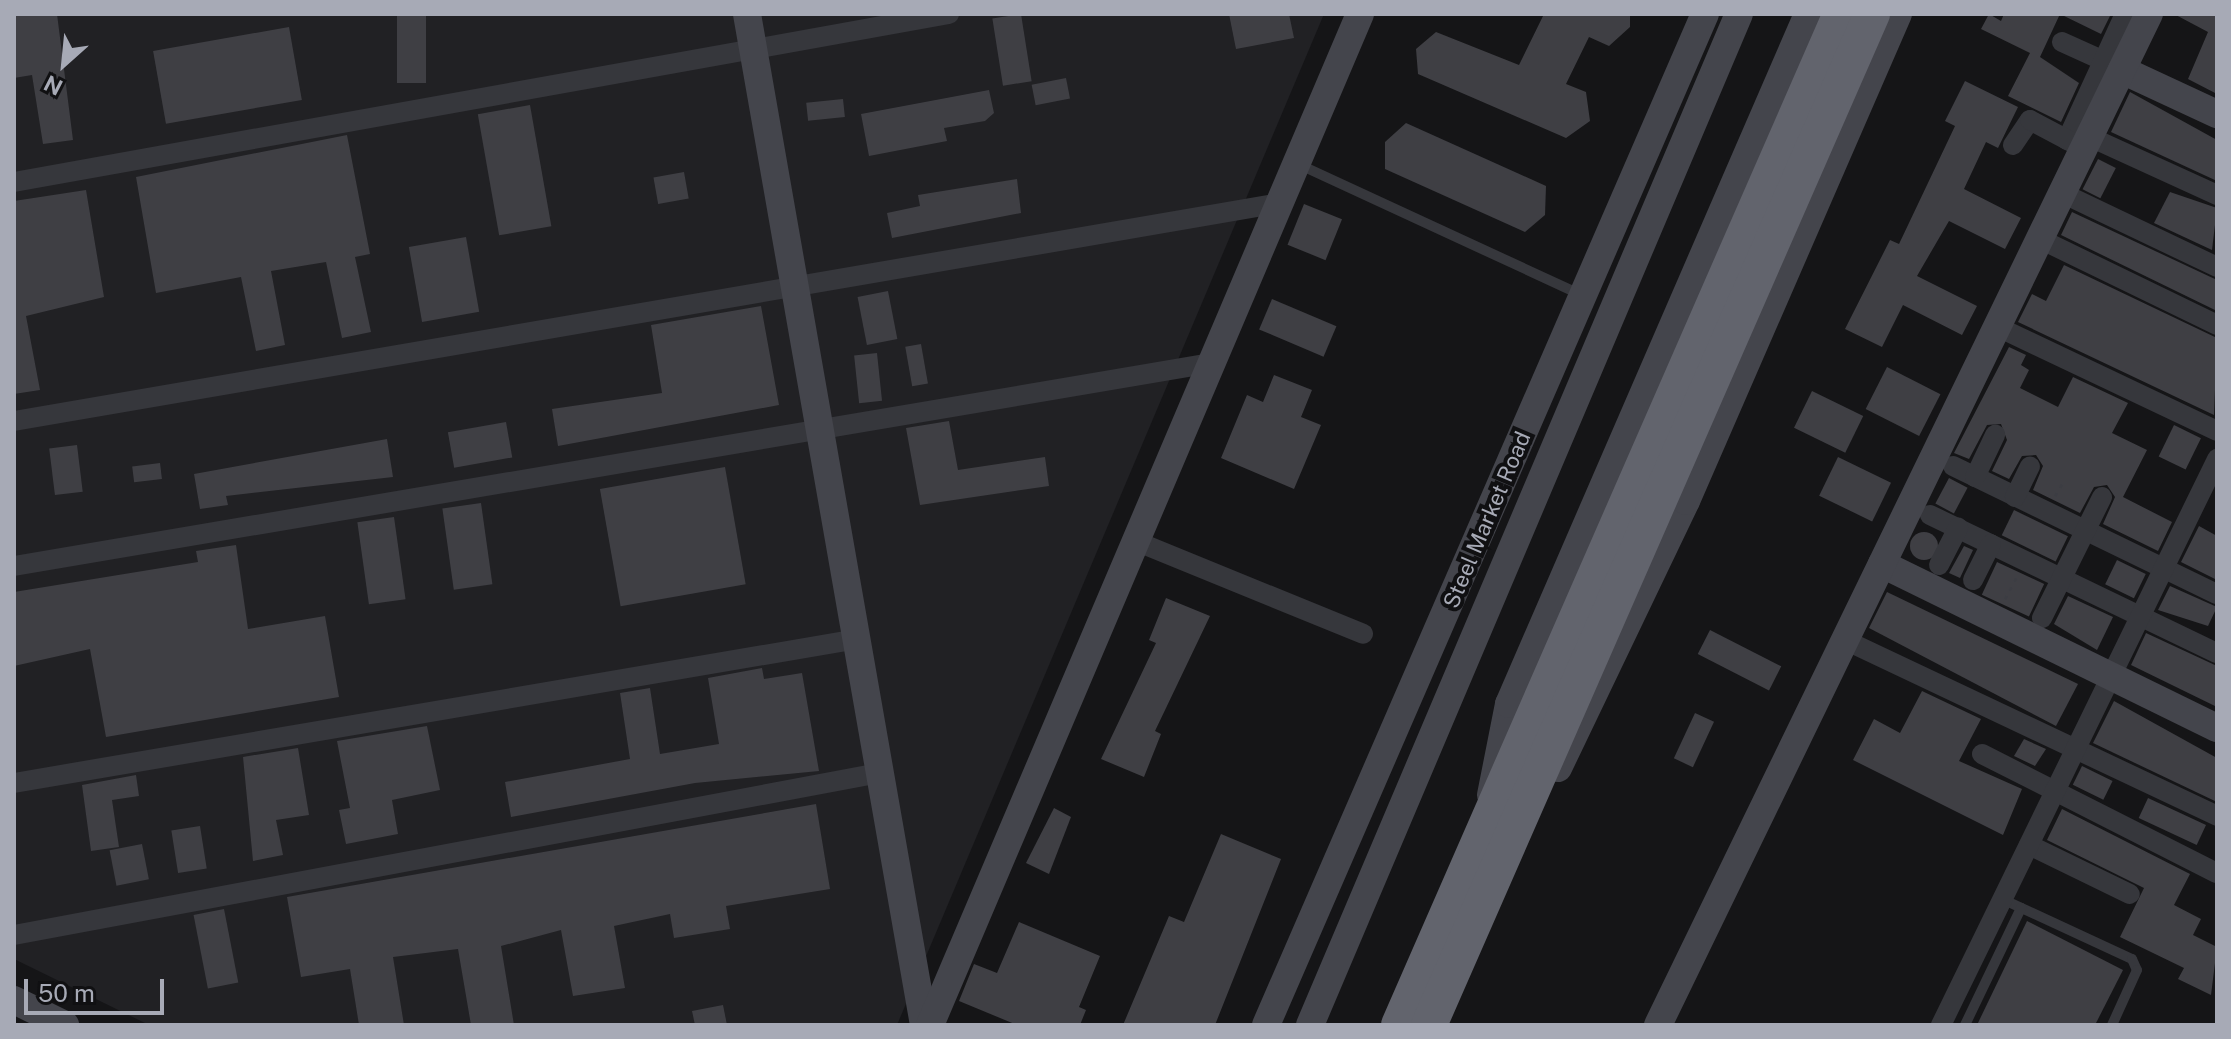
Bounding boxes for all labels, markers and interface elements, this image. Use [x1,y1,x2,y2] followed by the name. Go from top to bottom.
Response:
[24,24,104,104] north arrow
[40,70,67,101] text: N
[1438,428,1536,612] street label: Steel Market Road
[28,963,168,1013] scale bar
[38,979,95,1007] text: 50 m

